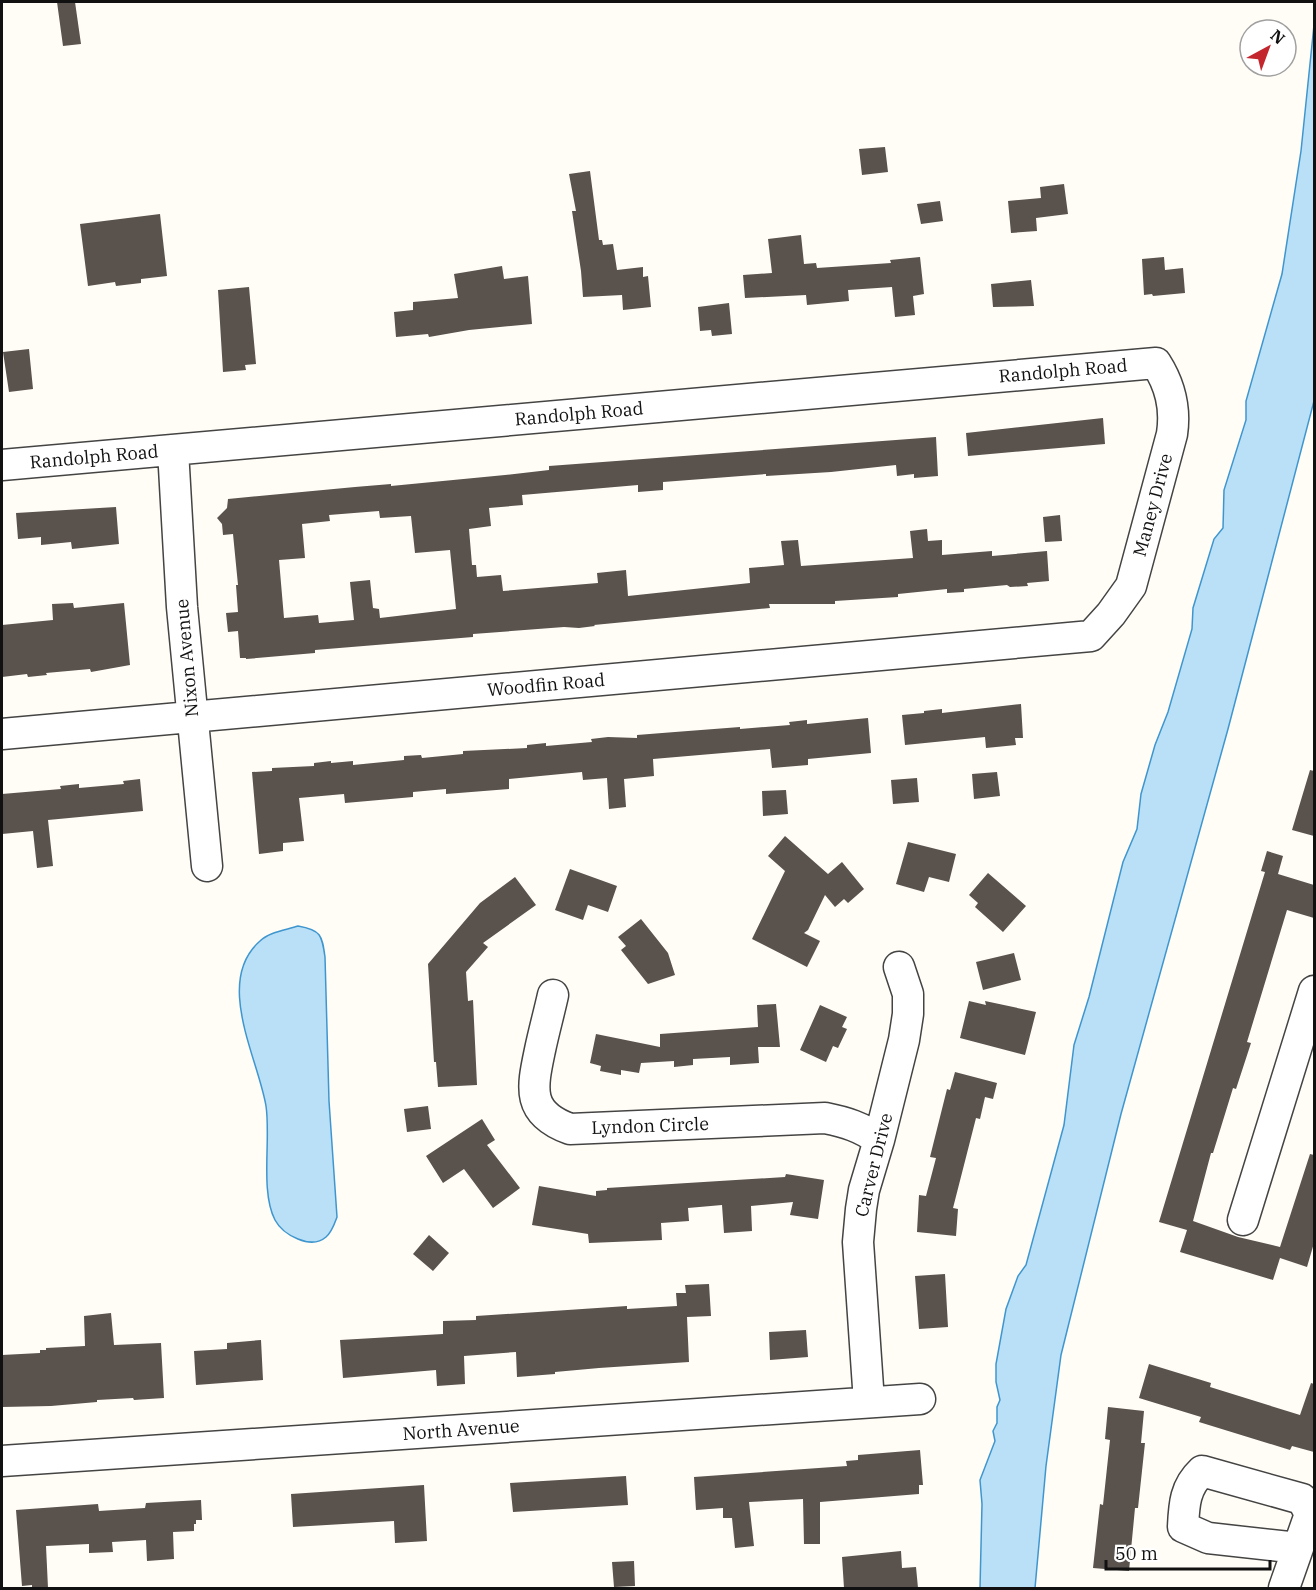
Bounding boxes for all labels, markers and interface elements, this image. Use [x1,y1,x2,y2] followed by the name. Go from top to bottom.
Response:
[1238,18,1298,78] north arrow
[1267,25,1289,48] text: N
[998,353,1128,388] street label: Randolph Road
[514,396,644,431] street label: Randolph Road
[29,439,159,474] street label: Randolph Road
[1128,451,1177,559] street label: Maney Drive
[170,598,203,718] street label: Nixon Avenue
[486,668,606,701] street label: Woodfin Road
[849,1110,898,1219] street label: Carver Drive
[591,1112,709,1139] street label: Lyndon Circle
[402,1414,520,1445] street label: North Avenue
[1106,1533,1270,1571] scale bar
[1115,1542,1158,1565] text: 50 m

